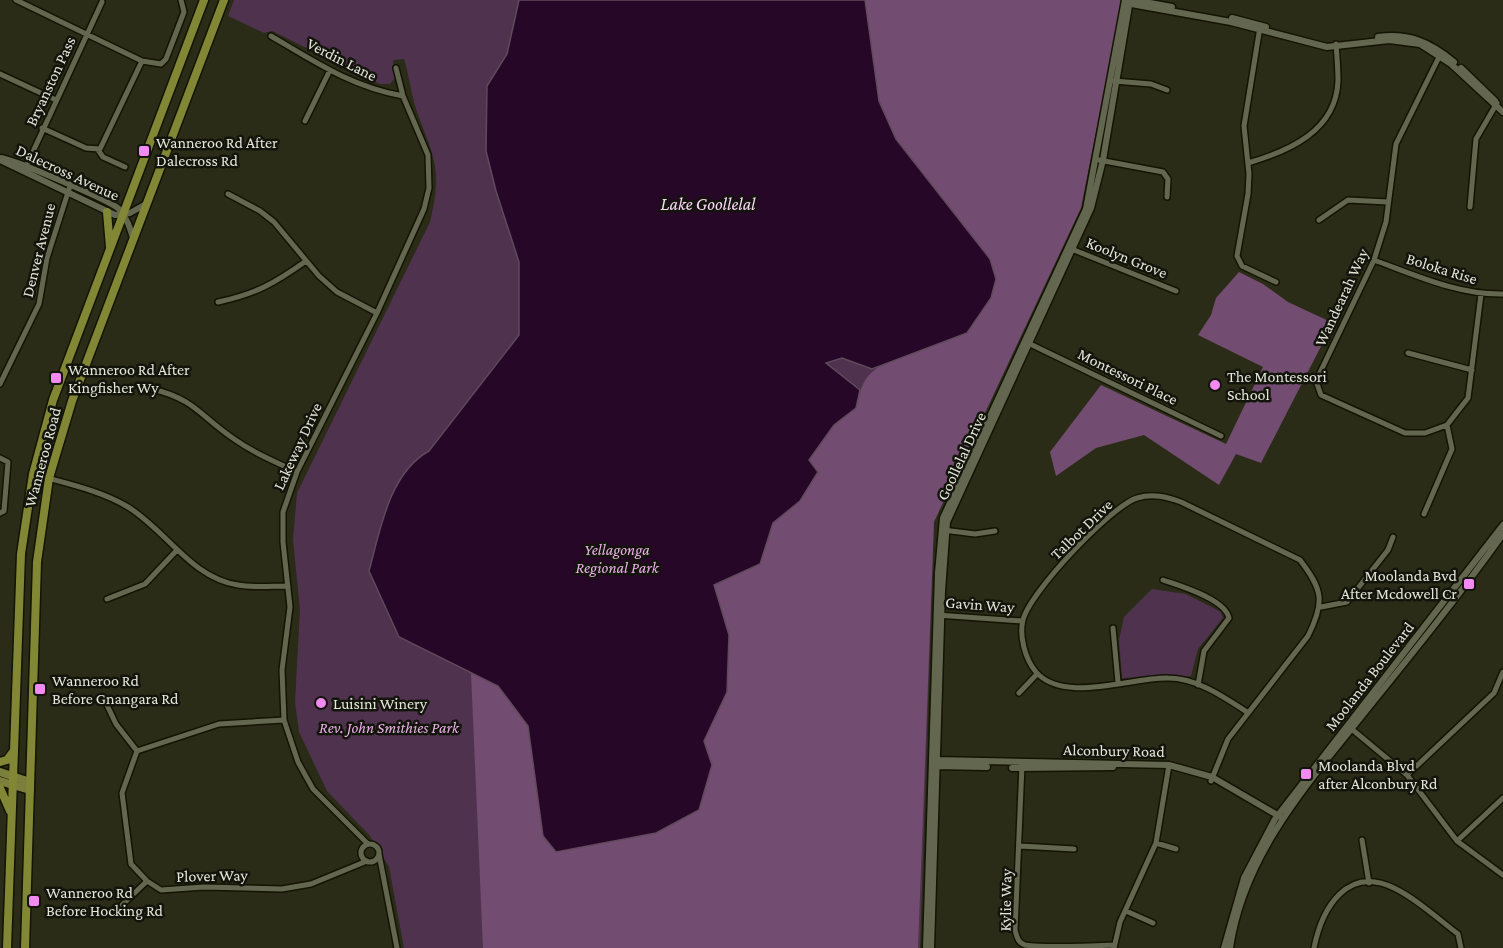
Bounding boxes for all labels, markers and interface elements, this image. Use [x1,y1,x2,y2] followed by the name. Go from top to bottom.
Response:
[22,34,79,129] street label: Bryanston Pass
[304,35,380,84] street label: Verdin Lane
[156,134,278,169] place label: Wanneroo Rd After Dalecross Rd
[13,141,122,204] street label: Dalecross Avenue
[137,144,151,158] marker: Wanneroo Rd After Dalecross Rd
[660,194,756,214] water label: Lake Goollelal
[19,201,58,299] street label: Denver Avenue
[1084,234,1170,282] street label: Koolyn Grove
[1311,245,1373,349] street label: Wandearah Way
[1404,250,1479,287] street label: Boloka Rise
[1075,345,1180,408] street label: Montessori Place
[68,361,190,397] place label: Wanneroo Rd After Kingfisher Wy
[1227,368,1327,403] place label: The Montessori School
[49,371,63,385] marker: Wanneroo Rd After Kingfisher Wy
[1208,378,1222,392] marker: The Montessori School
[270,400,326,493] street label: Lakeway Drive
[21,405,64,509] street label: Wanneroo Road
[934,410,989,503] street label: Goollelal Drive
[1047,496,1116,563] street label: Talbot Drive
[575,541,660,577] park label: Yellagonga Regional Park
[1341,567,1458,602] place label: Moolanda Bvd After Mcdowell Cr
[1462,577,1476,591] marker: Moolanda Bvd After Mcdowell Cr
[945,594,1016,616] street label: Gavin Way
[1322,618,1417,734] street label: Moolanda Boulevard
[52,672,179,708] place label: Wanneroo Rd Before Gnangara Rd
[33,682,47,696] marker: Wanneroo Rd Before Gnangara Rd
[333,695,428,713] place label: Luisini Winery
[314,696,328,710] marker: Luisini Winery
[319,719,460,737] park label: Rev. John Smithies Park
[1063,741,1166,761] street label: Alconbury Road
[1318,757,1438,793] place label: Moolanda Blvd after Alconbury Rd
[1299,767,1313,781] marker: Moolanda Blvd after Alconbury Rd
[176,866,249,886] street label: Plover Way
[996,868,1016,932] street label: Kylie Way
[46,884,164,920] place label: Wanneroo Rd Before Hocking Rd
[27,894,41,908] marker: Wanneroo Rd Before Hocking Rd

